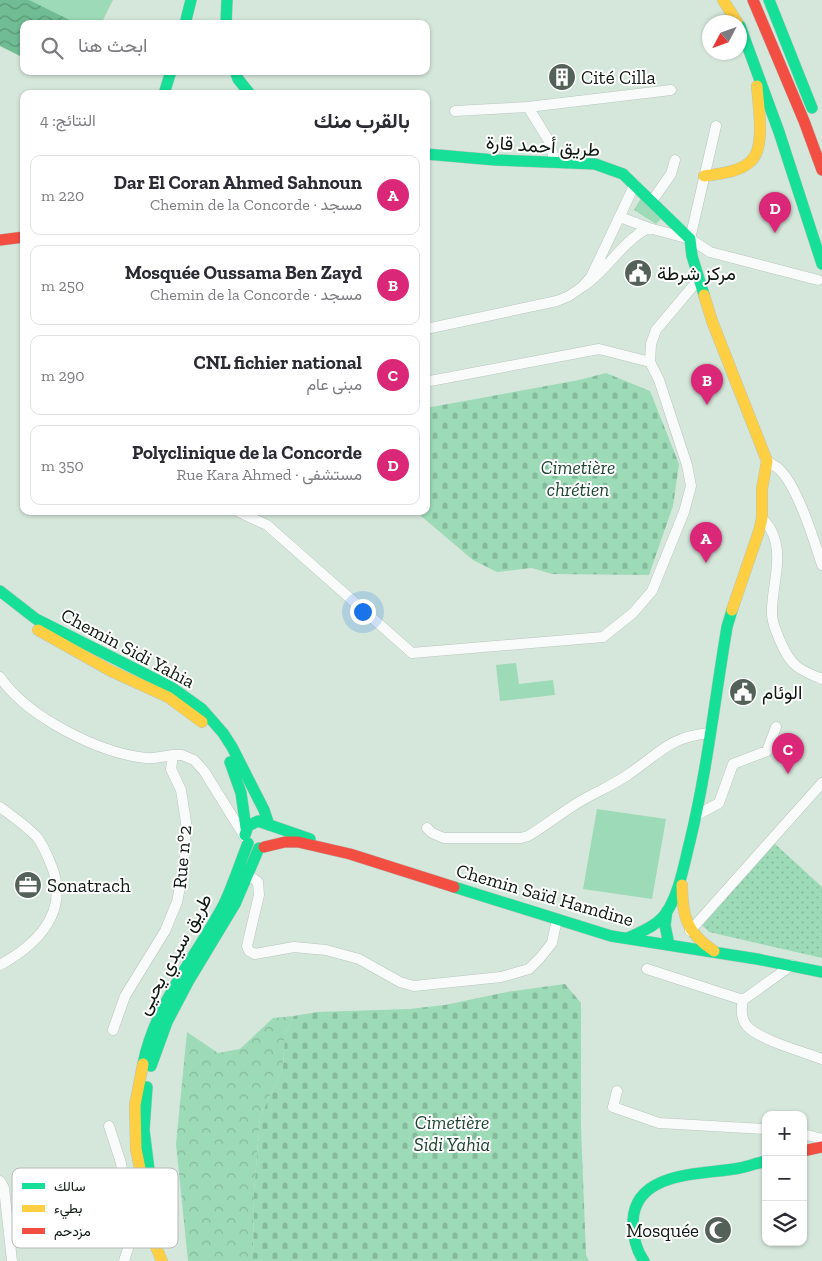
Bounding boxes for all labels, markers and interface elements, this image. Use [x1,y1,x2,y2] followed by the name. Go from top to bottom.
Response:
[702,15,747,60] north arrow
[20,20,430,75] search box
[38,34,66,62] icon: search
[78,34,148,57] text: ابحث هنا
[547,62,577,92] building icon: Cité Cilla
[581,66,656,89] place label: Cité Cilla
[314,108,410,133] text: بالقرب منك
[40,111,96,130] text: النتائج: 4
[485,131,601,161] street label: طريق أحمد قارة
[114,171,362,194] text: Dar El Coran Ahmed Sahnoun
[41,186,84,205] text: 220 m
[388,186,399,205] text: A
[759,192,791,233] pin: D
[150,195,362,214] text: مسجد · Chemin de la Concorde
[623,258,653,288] public building icon: مركز شرطة
[125,261,362,284] text: Mosquée Oussama Ben Zayd
[657,262,736,285] place label: مركز شرطة
[41,276,84,295] text: 250 m
[388,276,398,295] text: B
[150,285,362,304] text: مسجد · Chemin de la Concorde
[193,351,362,374] text: CNL fichier national
[691,364,723,405] pin: B
[41,366,84,385] text: 290 m
[388,366,398,385] text: C
[306,375,362,394] text: مبنى عام
[132,441,362,464] text: Polyclinique de la Concorde
[41,456,84,475] text: 350 m
[387,456,399,475] text: D
[541,456,615,501] park label: Cimetière chrétien
[177,465,362,484] text: مستشفى · Rue Kara Ahmed
[690,522,722,563] pin: A
[350,599,376,625] your location
[57,603,199,693] street label: Chemin Sidi Yahia
[728,677,758,707] public building icon: الوئام
[762,681,802,705] place label: الوئام
[772,733,804,774] pin: C
[168,824,196,890] street label: Rue n°2
[454,859,636,931] street label: Chemin Saïd Hamdine
[13,870,43,900] office icon: Sonatrach
[47,874,131,897] place label: Sonatrach
[131,889,220,1021] street label: طريق سيدي يحيى
[414,1111,490,1156] park label: Cimetière Sidi Yahia
[762,1111,807,1246] map controls
[762,1111,807,1156] button: +
[762,1156,807,1201] button: −
[12,1168,178,1248] legend
[54,1178,85,1195] text: سالك
[54,1200,82,1220] text: بطيء
[762,1201,807,1246] button: layers
[703,1215,733,1245] mosque icon: Mosquée
[626,1219,699,1242] place label: Mosquée
[54,1223,91,1240] text: مزدحم

